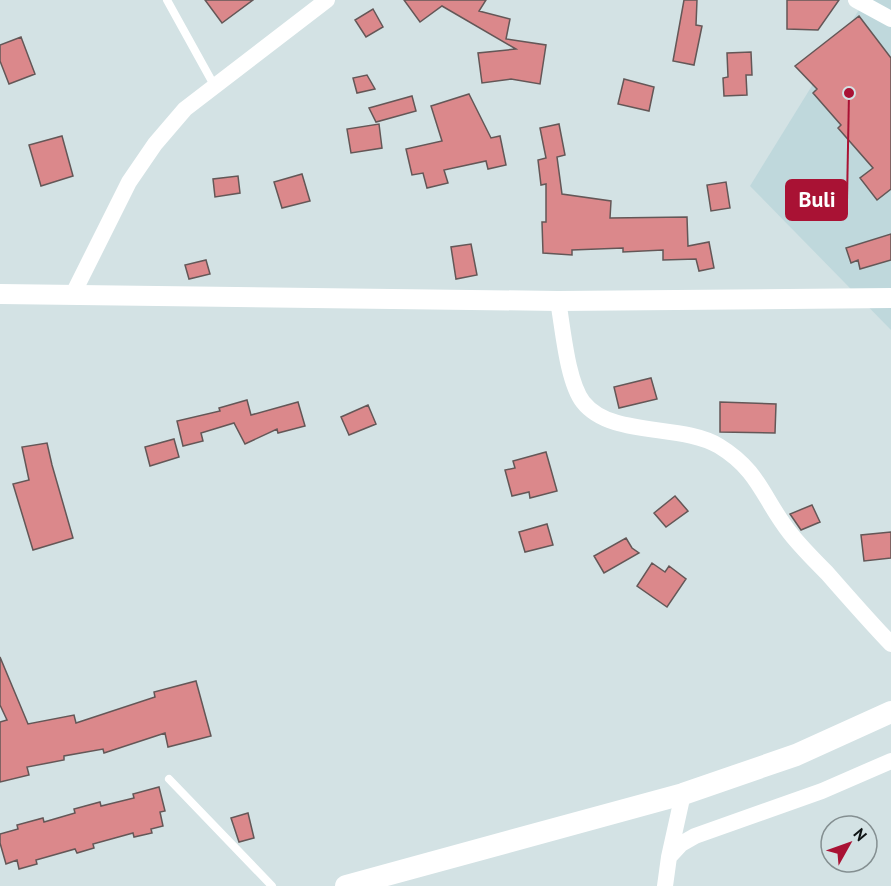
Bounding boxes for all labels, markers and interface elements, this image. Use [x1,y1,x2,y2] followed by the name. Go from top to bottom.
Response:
[786,180,847,220] callout: Buli
[798,185,836,213] text: Buli
[819,814,879,874] north arrow
[849,824,872,845] text: N

